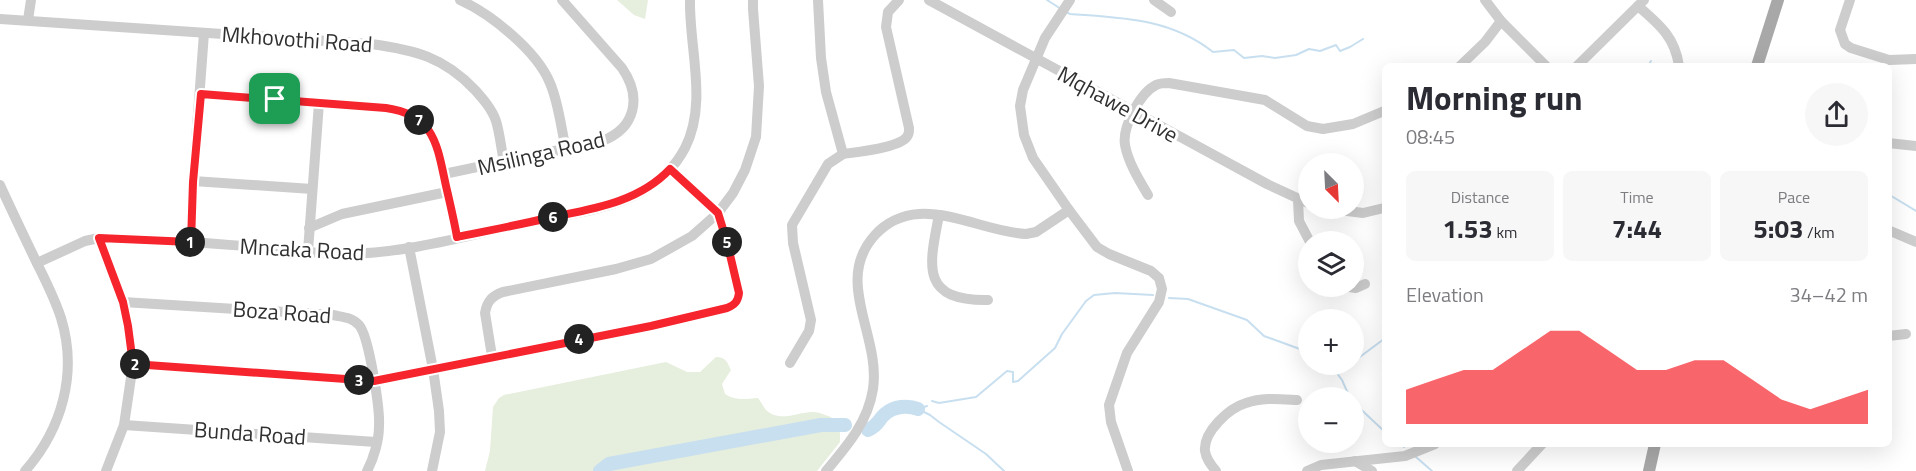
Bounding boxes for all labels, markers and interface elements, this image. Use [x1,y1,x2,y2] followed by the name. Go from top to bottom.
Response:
[220,17,374,61] street label: Mkhovothi Road
[1051,57,1185,151] street label: Mqhawe Drive
[249,73,300,124] pin
[1406,73,1583,123] text: Morning run
[258,82,291,115] icon: arrive
[1805,83,1868,146] button: share
[404,105,434,135] pin: 7
[415,108,423,132] text: 7
[1406,121,1455,152] text: 08:45
[474,122,608,184] street label: Msilinga Road
[1298,153,1364,219] north arrow
[1298,153,1364,453] map controls
[1451,185,1509,209] text: Distance
[1620,185,1654,209] text: Time
[1778,185,1810,209] text: Pace
[538,202,568,232] pin: 6
[549,205,557,229] text: 6
[1443,209,1493,248] text: 1.53
[1612,209,1662,248] text: 7:44
[1753,209,1804,248] text: 5:03
[1493,220,1517,244] text: km
[1804,220,1835,244] text: /km
[175,227,205,257] pin: 1
[712,227,742,257] pin: 5
[239,229,365,269] street label: Mncaka Road
[186,230,194,254] text: 1
[723,230,731,254] text: 5
[1298,231,1364,297] button: layers
[1406,279,1484,310] text: Elevation
[1789,279,1868,310] text: 34–42 m
[232,292,332,332] street label: Boza Road
[1298,309,1364,375] button: +
[564,324,594,354] pin: 4
[575,327,583,351] text: 4
[120,349,150,379] pin: 2
[131,352,139,376] text: 2
[344,365,374,395] pin: 3
[355,368,363,392] text: 3
[1298,387,1364,453] button: −
[193,412,307,454] street label: Bunda Road

